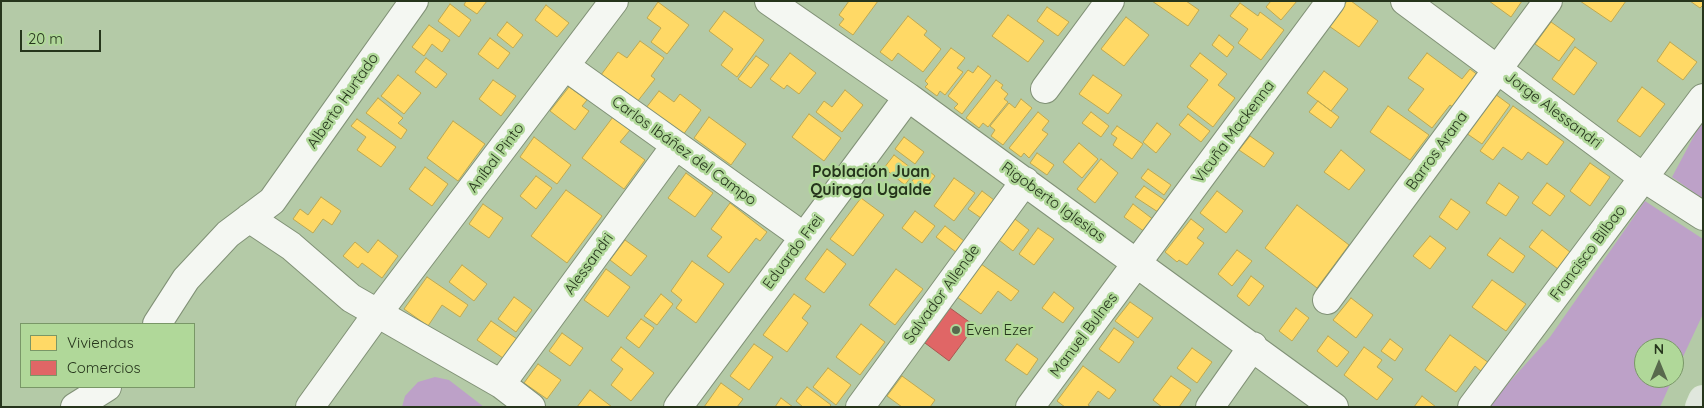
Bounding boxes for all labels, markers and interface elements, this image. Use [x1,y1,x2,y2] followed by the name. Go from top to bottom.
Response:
[22,20,104,52] scale bar
[28,29,63,48] text: 20 m
[303,50,383,152] street label: Alberto Hurtado
[1501,68,1605,152] street label: Jorge Alessandri
[1190,77,1278,187] street label: Vicuña Mackenna
[608,92,760,210] street label: Carlos Ibáñez del Campo
[1403,108,1471,194] street label: Barros Arana
[464,120,528,196] street label: Aníbal Pinto
[997,158,1109,246] street label: Rigoberto Iglesias
[810,162,932,200] district label: Población Juan Quiroga Ugalde
[1546,202,1630,304] street label: Francisco Bilbao
[759,211,827,293] street label: Eduardo Frei
[561,230,617,298] street label: Alessandri
[900,241,984,347] street label: Salvador Allende
[1047,289,1121,381] street label: Manuel Bulnes
[966,321,1033,339] place label: Even Ezer
[20,323,195,388] legend
[950,324,962,336] marker: Even Ezer
[67,333,134,352] text: Viviendas
[1634,338,1684,388] north arrow
[1654,340,1664,358] text: N
[67,358,141,377] text: Comercios

